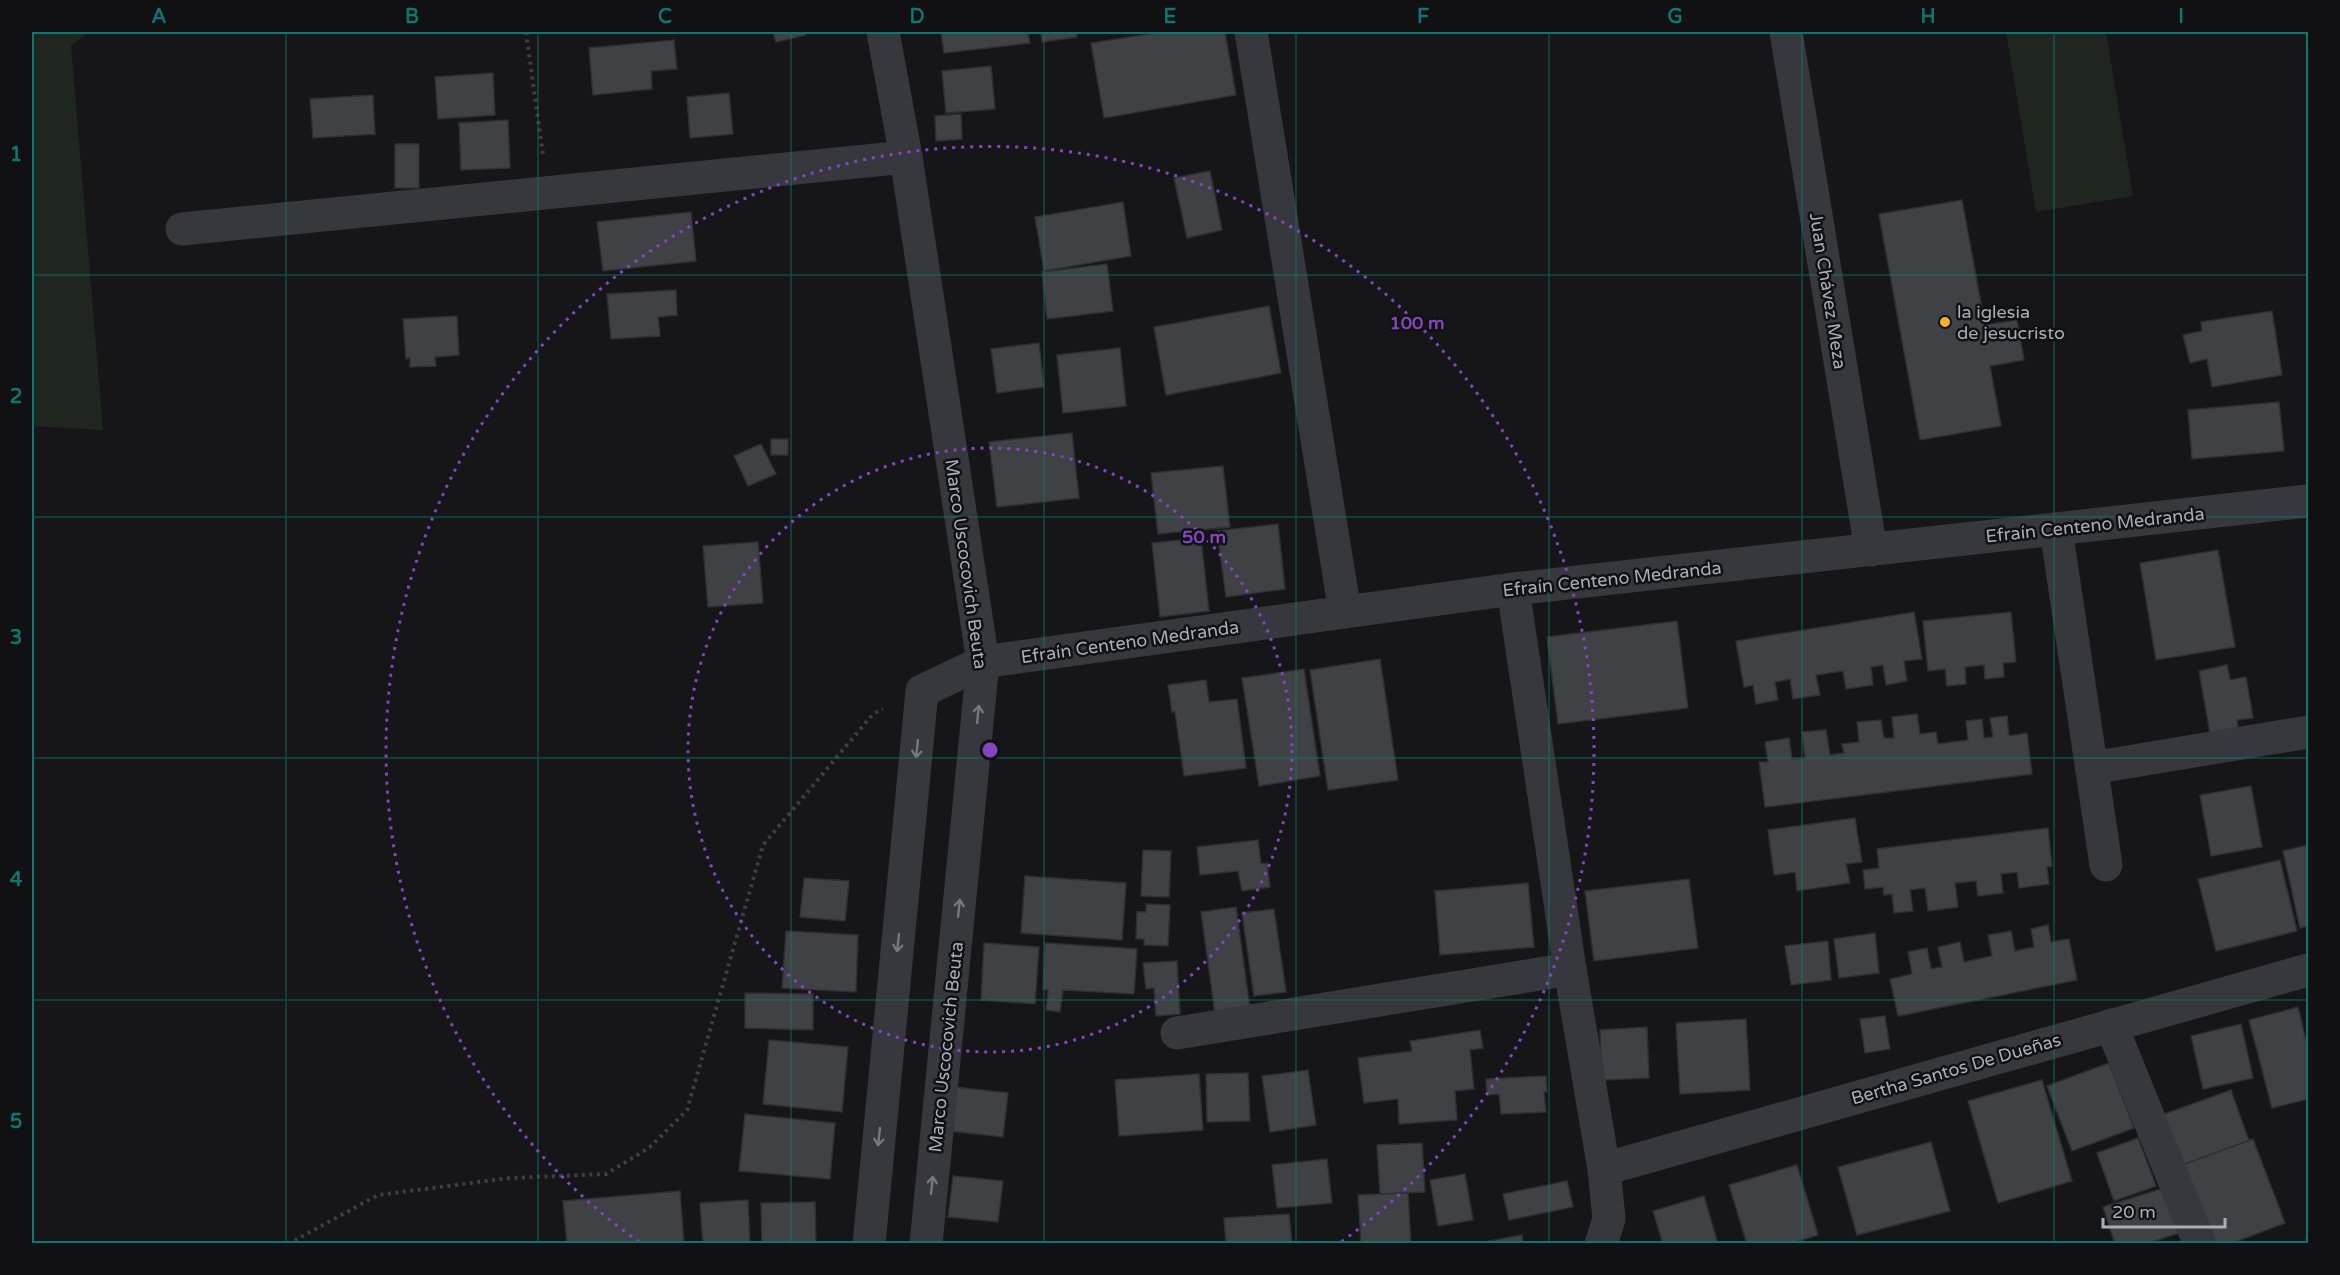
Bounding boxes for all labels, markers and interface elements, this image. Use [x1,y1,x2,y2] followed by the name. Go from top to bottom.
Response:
[152,5,167,29] text: A
[405,5,419,29] text: B
[658,5,672,29] text: C
[909,5,925,29] text: D
[1164,5,1177,29] text: E
[1417,5,1429,29] text: F
[1667,5,1683,29] text: G
[1920,5,1936,29] text: H
[2178,5,2184,29] text: I
[10,143,22,167] text: 1
[1805,211,1851,371] street label: Juan Chávez Meza
[1957,301,2065,344] place label: la iglesia de jesucristo
[1389,312,1445,334] text: 100 m
[1938,315,1952,329] marker: la iglesia de jesucristo
[10,385,22,409] text: 2
[940,458,992,670] street label: Marco Uscocovich Beuta
[1984,503,2206,547] street label: Efraín Centeno Medranda
[1182,526,1226,548] text: 50 m
[1501,557,1723,601] street label: Efraín Centeno Medranda
[1019,616,1241,668] street label: Efraín Centeno Medranda
[10,626,22,650] text: 3
[973,704,984,724] one-way arrow
[911,739,922,759] one-way arrow
[980,740,1000,760] centre of rings
[10,868,23,892] text: 4
[954,898,965,918] one-way arrow
[892,933,903,953] one-way arrow
[924,941,968,1153] street label: Marco Uscocovich Beuta
[1848,1028,2064,1110] street label: Bertha Santos De Dueñas
[10,1110,22,1134] text: 5
[873,1127,884,1147] one-way arrow
[927,1176,938,1196] one-way arrow
[2103,1191,2224,1229] scale bar
[2112,1201,2156,1223] text: 20 m

